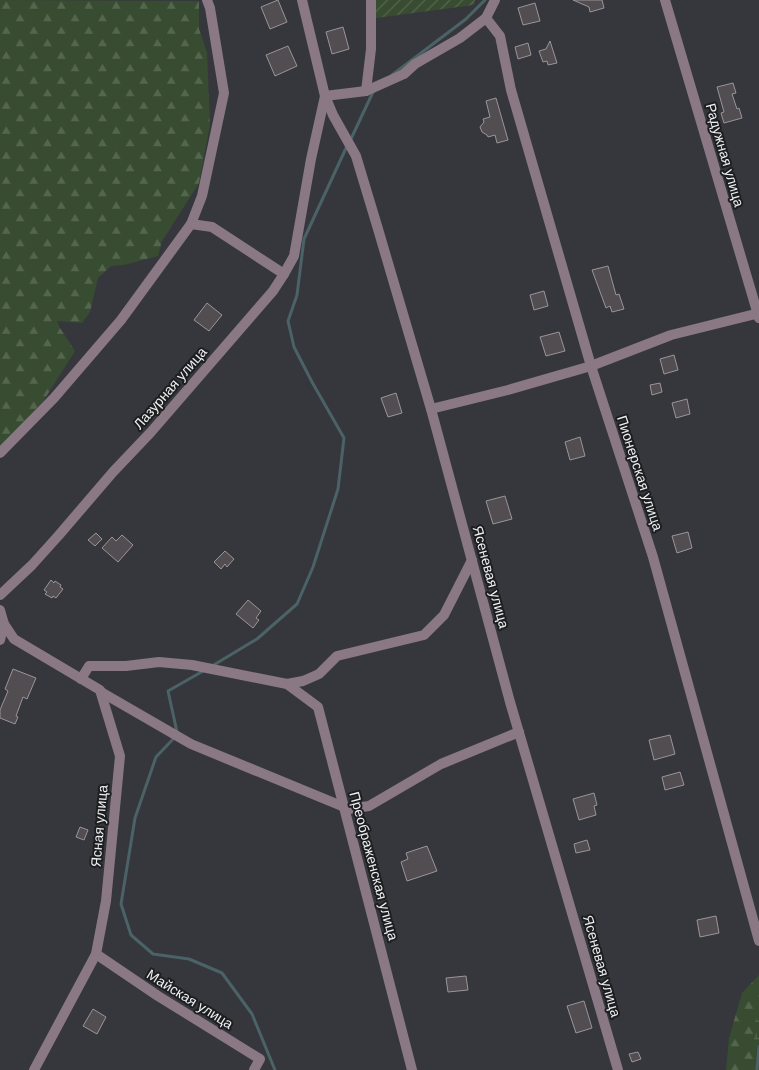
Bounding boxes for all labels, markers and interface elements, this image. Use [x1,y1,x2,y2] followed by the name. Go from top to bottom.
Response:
[703,101,747,209] street label: Радужная улица
[130,344,210,432] street label: Лазурная улица
[614,413,666,533] street label: Пионерская улица
[470,524,512,630] street label: Ясеневая улица
[87,784,111,868] street label: Ясная улица
[346,790,402,942] street label: Преображенская улица
[580,913,624,1019] street label: Ясеневая улица
[144,966,236,1032] street label: Майская улица

